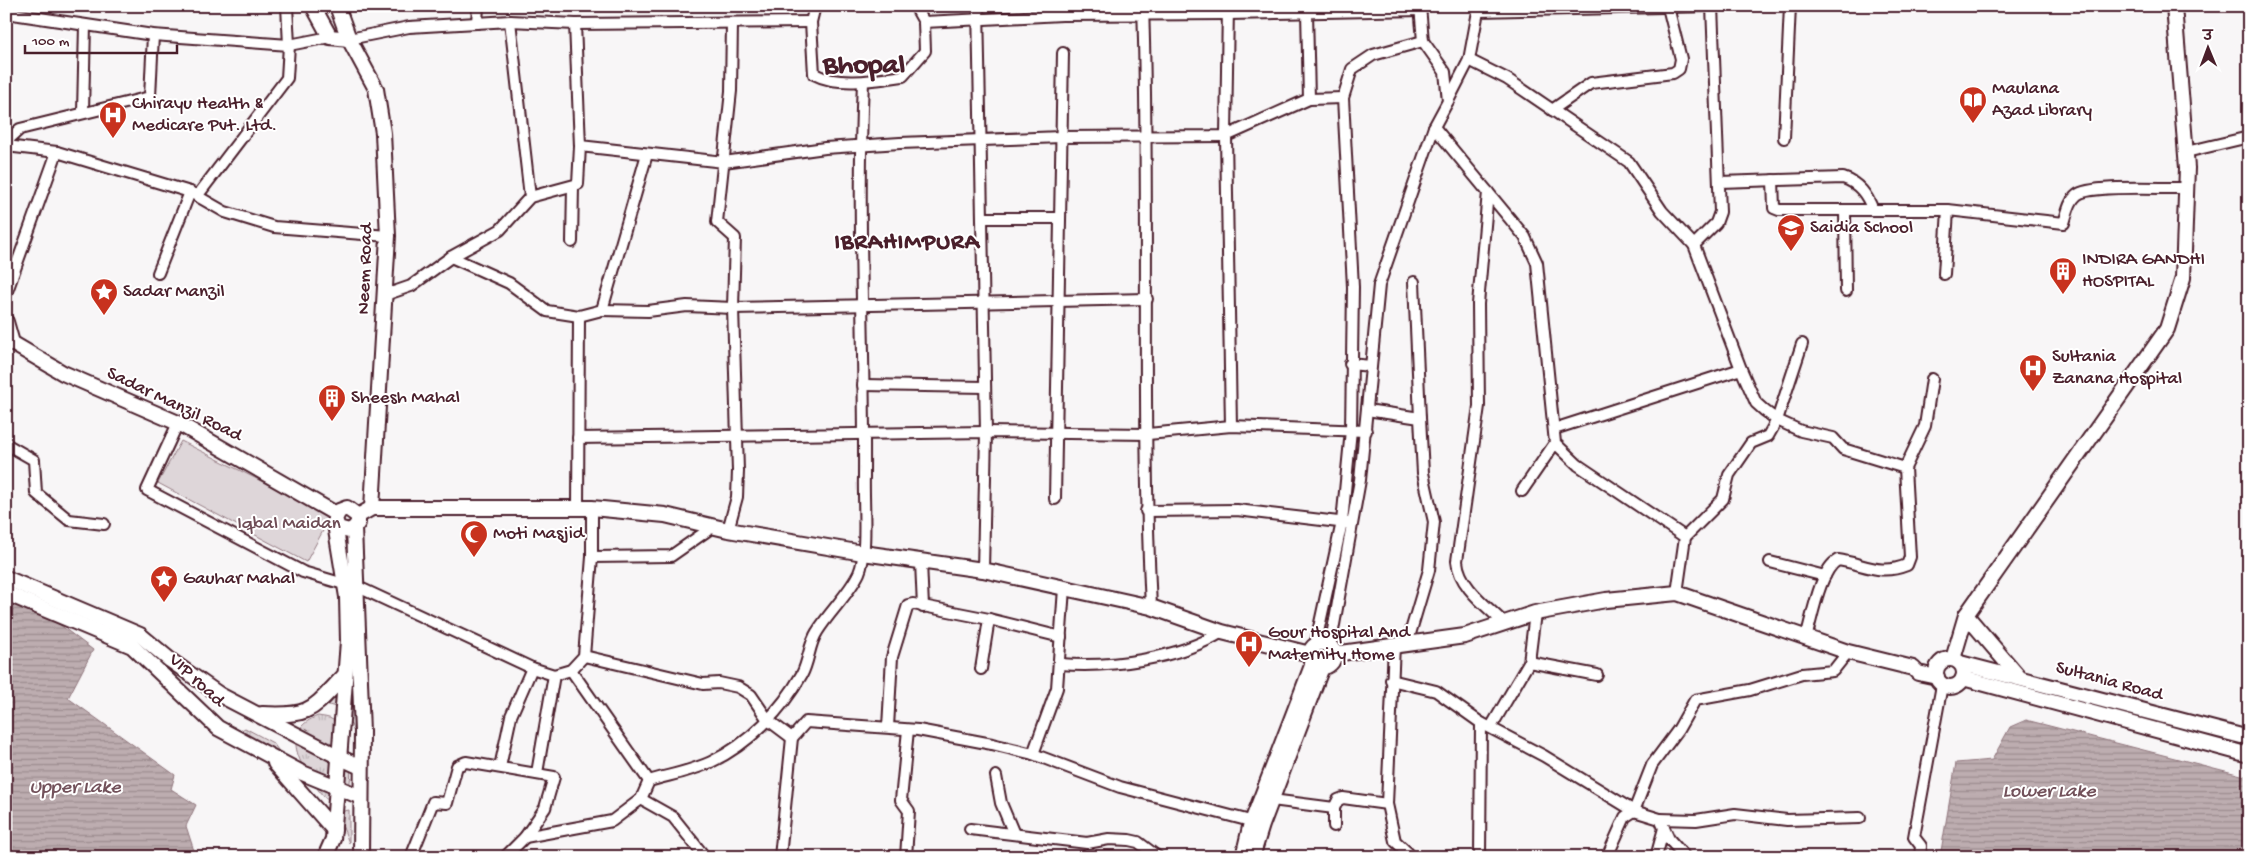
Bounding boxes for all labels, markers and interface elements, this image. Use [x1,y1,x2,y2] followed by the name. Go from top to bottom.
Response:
[25,22,178,54] scale bar
[2182,22,2232,72] north arrow
[2201,29,2214,46] text: उ
[31,33,70,51] text: 100 m
[822,50,905,84] district label: Bhopal
[1992,78,2093,123] place label: Maulana Azad Library
[1958,85,1988,124] library icon: Maulana Azad Library
[132,93,277,138] place label: Chirayu Health & Medicare Pvt. Ltd.
[98,100,128,139] hospital icon: Chirayu Health & Medicare Pvt. Ltd.
[1776,213,1806,252] school or university icon: Saidia School
[1810,217,1913,240] place label: Saidia School
[353,221,379,315] street label: Neem Road
[834,229,981,258] district label: IBRAHIMPURA
[2082,249,2205,294] place label: INDIRA GANDHI HOSPITAL
[2048,256,2078,295] building icon: INDIRA GANDHI HOSPITAL
[89,277,119,316] place icon: Sadar Manzil
[123,281,225,304] place label: Sadar Manzil
[2052,346,2182,391] place label: Sultania Zanana Hospital
[2018,353,2048,392] hospital icon: Sultania Zanana Hospital
[103,362,247,449] street label: Sadar Manzil Road
[317,383,347,422] building icon: Sheesh Mahal
[351,387,460,410] place label: Sheesh Mahal
[237,513,341,536] park label: Iqbal Maidan
[459,519,489,558] mosque icon: Moti Masjid
[493,523,586,546] place label: Moti Masjid
[149,564,179,603] place icon: Gauhar Mahal
[183,568,295,591] place label: Gauhar Mahal
[1268,622,1411,667] place label: Gour Hospital And Maternity Home
[1234,629,1264,668] hospital icon: Gour Hospital And Maternity Home
[162,649,230,714] street label: VIP road
[2053,657,2167,708] street label: Sultania Road
[29,777,121,800] water label: Upper Lake
[2002,781,2096,804] water label: Lower Lake

